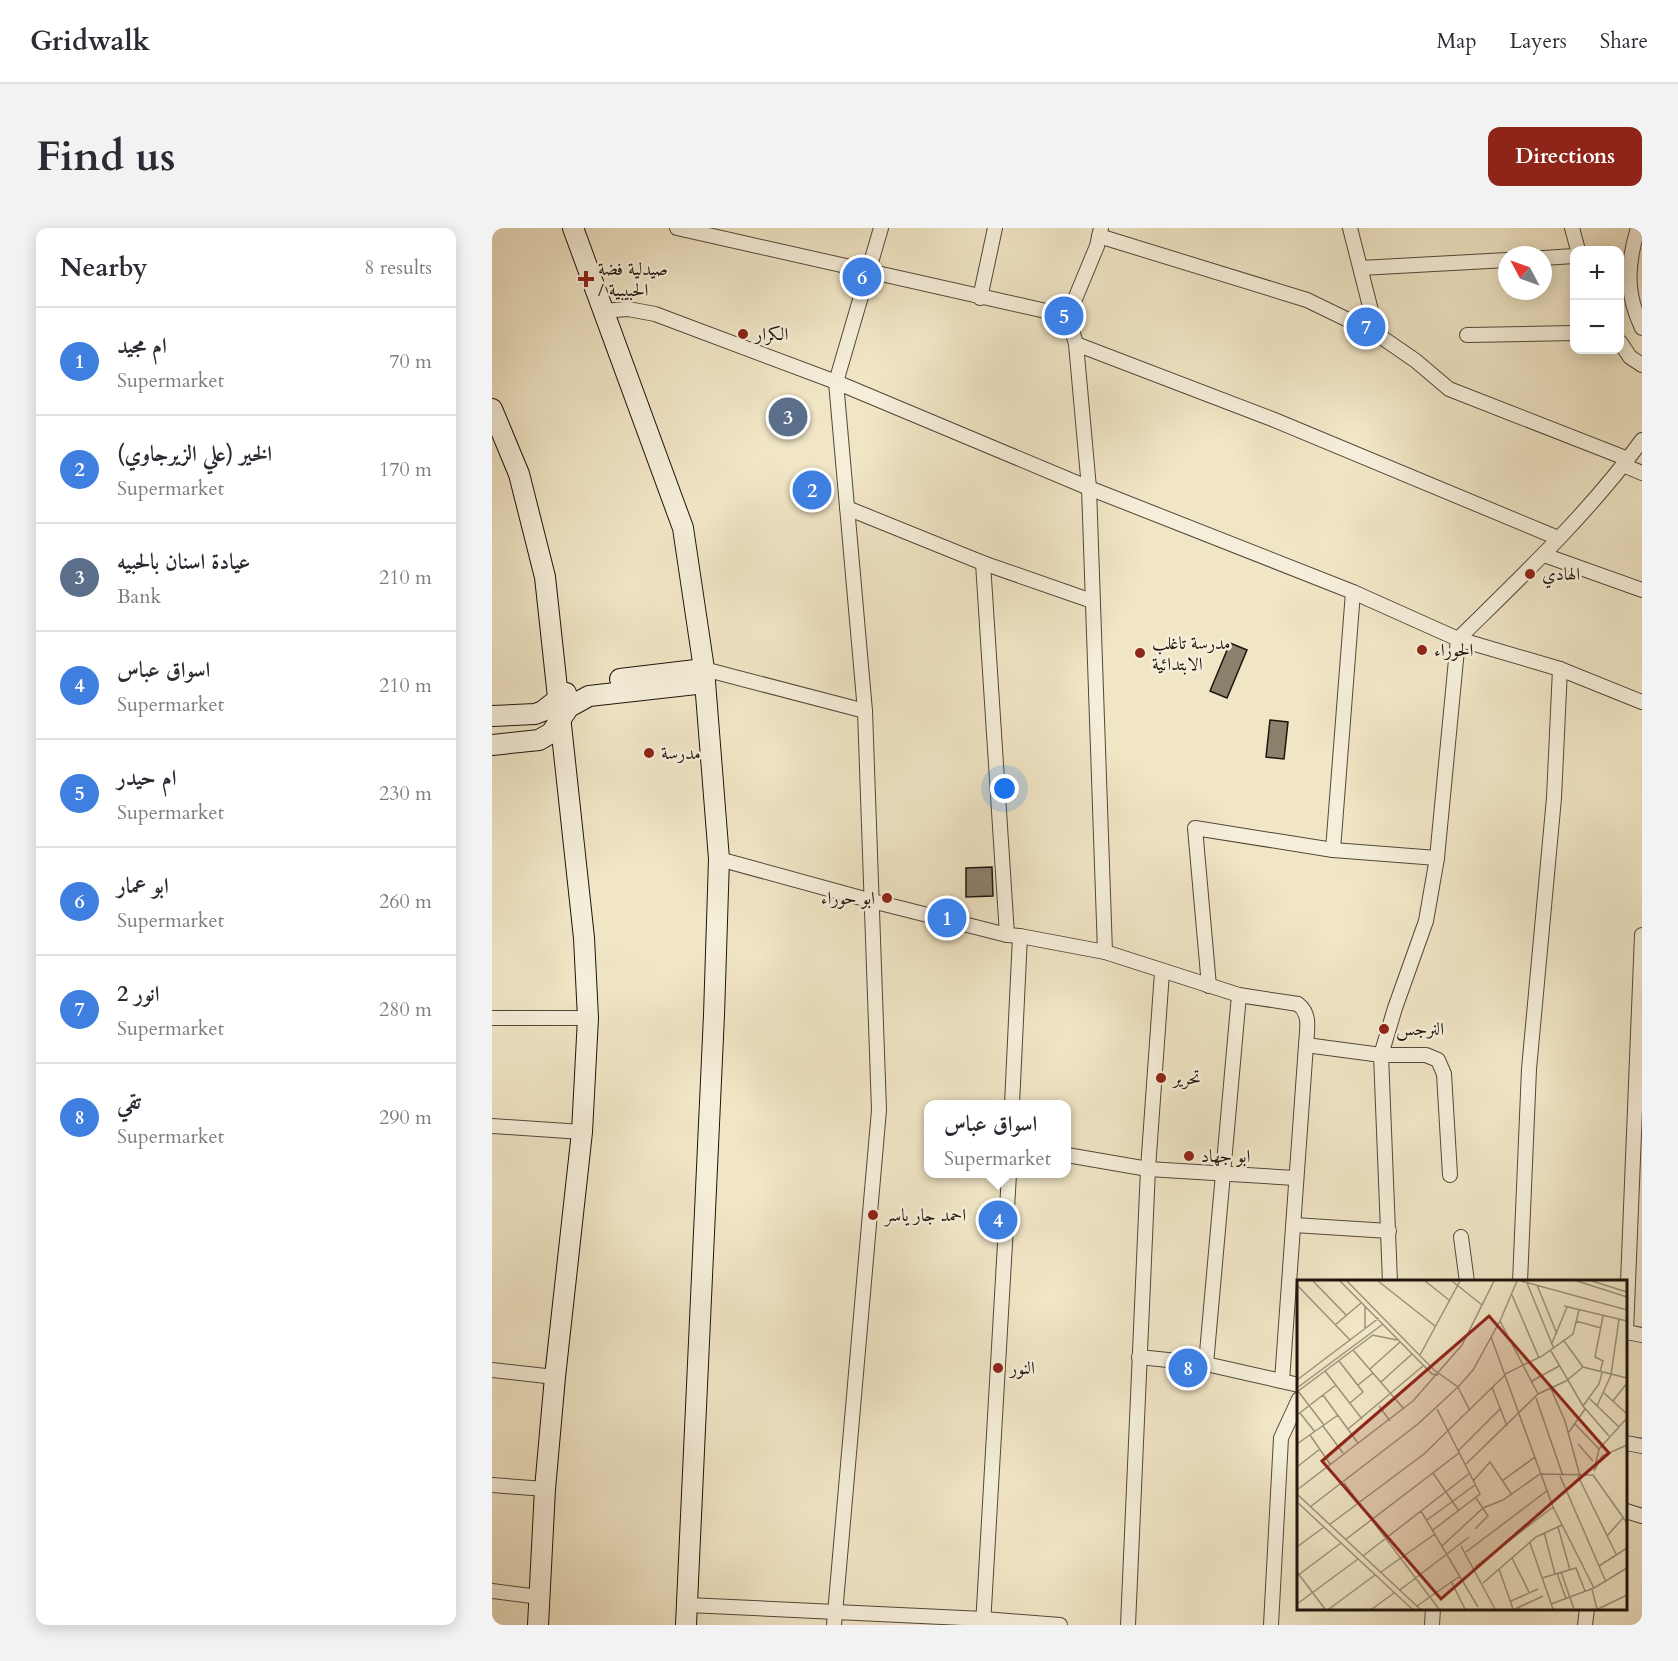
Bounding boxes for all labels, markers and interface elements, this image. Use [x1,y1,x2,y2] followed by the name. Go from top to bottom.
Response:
[30,22,150,60] text: Gridwalk
[1437,27,1477,56] text: Map
[1510,27,1567,56] text: Layers
[1600,27,1648,56] text: Share
[1488,127,1642,186] button: Directions
[36,128,176,185] text: Find us
[1498,246,1552,300] north arrow
[1570,246,1624,354] map controls
[1570,246,1624,300] button: +
[60,250,148,285] text: Nearby
[364,254,432,281] text: 8 results
[842,254,881,300] pin: 6
[598,257,668,303] place label: صيدلية فضة / الحبيبية
[579,272,593,286] marker: صيدلية فضة / الحبيبية
[1044,294,1084,338] pin: 5
[1570,300,1624,354] button: −
[1346,304,1386,350] pin: 7
[753,322,788,347] place label: الكرار
[736,327,750,341] marker: الكرار
[117,331,167,361] text: ام مجيد
[74,348,85,375] text: 1
[389,348,432,375] text: 70 m
[117,367,224,394] text: Supermarket
[768,394,808,440] pin: 3
[117,439,272,469] text: الخير (علي الزيرجاوي)
[74,456,85,483] text: 2
[379,456,432,483] text: 170 m
[792,468,832,512] pin: 2
[117,475,224,502] text: Supermarket
[117,547,250,577] text: عيادة اسنان بالحبيه
[1542,562,1580,589] place label: الهادي
[74,564,85,591] text: 3
[379,564,432,591] text: 210 m
[1523,567,1537,581] marker: الهادي
[117,583,161,610] text: Bank
[1152,631,1231,677] place label: مدرسة تاغلب الابتدائية
[1434,638,1474,663] place label: الحوراء
[1415,643,1429,657] marker: الحوراء
[1133,646,1147,660] marker: مدرسة تاغلب الابتدائية
[117,655,210,685] text: اسواق عباس
[74,672,85,699] text: 4
[379,672,432,699] text: 210 m
[117,691,224,718] text: Supermarket
[661,741,701,766] place label: مدرسة
[642,746,656,760] marker: مدرسة
[117,763,177,793] text: ام حيدر
[990,774,1019,803] your location
[74,780,85,807] text: 5
[379,780,432,807] text: 230 m
[117,799,224,826] text: Supermarket
[117,871,169,901] text: ابو عمار
[821,886,875,911] place label: ابو حوراء
[74,888,85,915] text: 6
[379,888,432,915] text: 260 m
[880,891,894,905] marker: ابو حوراء
[928,896,966,940] pin: 1
[117,907,224,934] text: Supermarket
[117,979,160,1009] text: انور 2
[74,996,85,1023] text: 7
[379,996,432,1023] text: 280 m
[117,1015,224,1042] text: Supermarket
[1396,1017,1444,1042] place label: النرجس
[1377,1022,1391,1036] marker: النرجس
[1171,1066,1201,1091] place label: تحرير
[1154,1071,1168,1085] marker: تحرير
[117,1087,141,1117] text: تقي
[924,1100,1071,1178] popup
[74,1104,85,1131] text: 8
[379,1104,432,1131] text: 290 m
[944,1109,1037,1139] text: اسواق عباس
[117,1123,224,1150] text: Supermarket
[1201,1144,1250,1169] place label: ابو جهاد
[944,1145,1051,1172] text: Supermarket
[1182,1149,1196,1163] marker: ابو جهاد
[978,1198,1018,1242] pin: 4
[883,1203,966,1228] place label: احمد جار ياسر
[866,1208,880,1222] marker: احمد جار ياسر
[1297,1280,1627,1610] inset map
[1168,1346,1208,1390] pin: 8
[1008,1356,1035,1381] place label: النور
[991,1361,1005,1375] marker: النور

